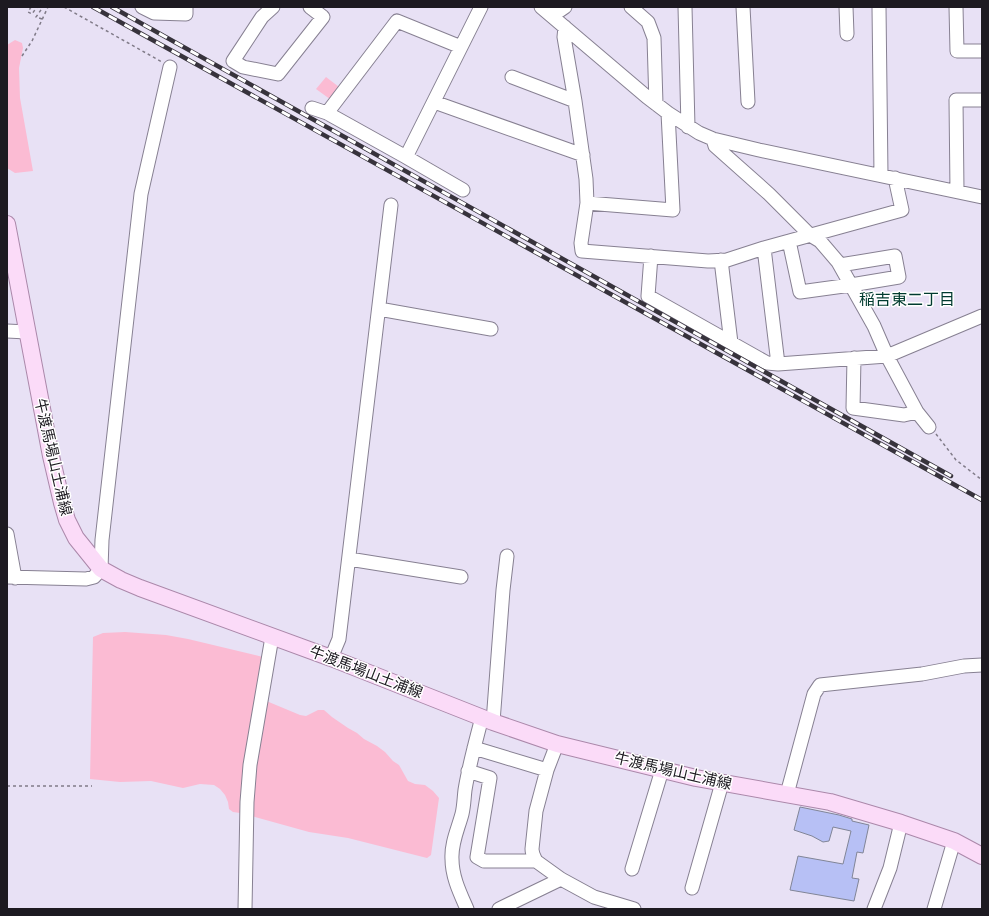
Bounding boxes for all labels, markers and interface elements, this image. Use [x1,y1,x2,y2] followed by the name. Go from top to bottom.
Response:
[859,291,955,310] district label: 稲吉東二丁目
[30,397,75,518] street label: 牛渡馬場山土浦線
[306,642,425,703] street label: 牛渡馬場山土浦線
[612,749,733,794] street label: 牛渡馬場山土浦線

